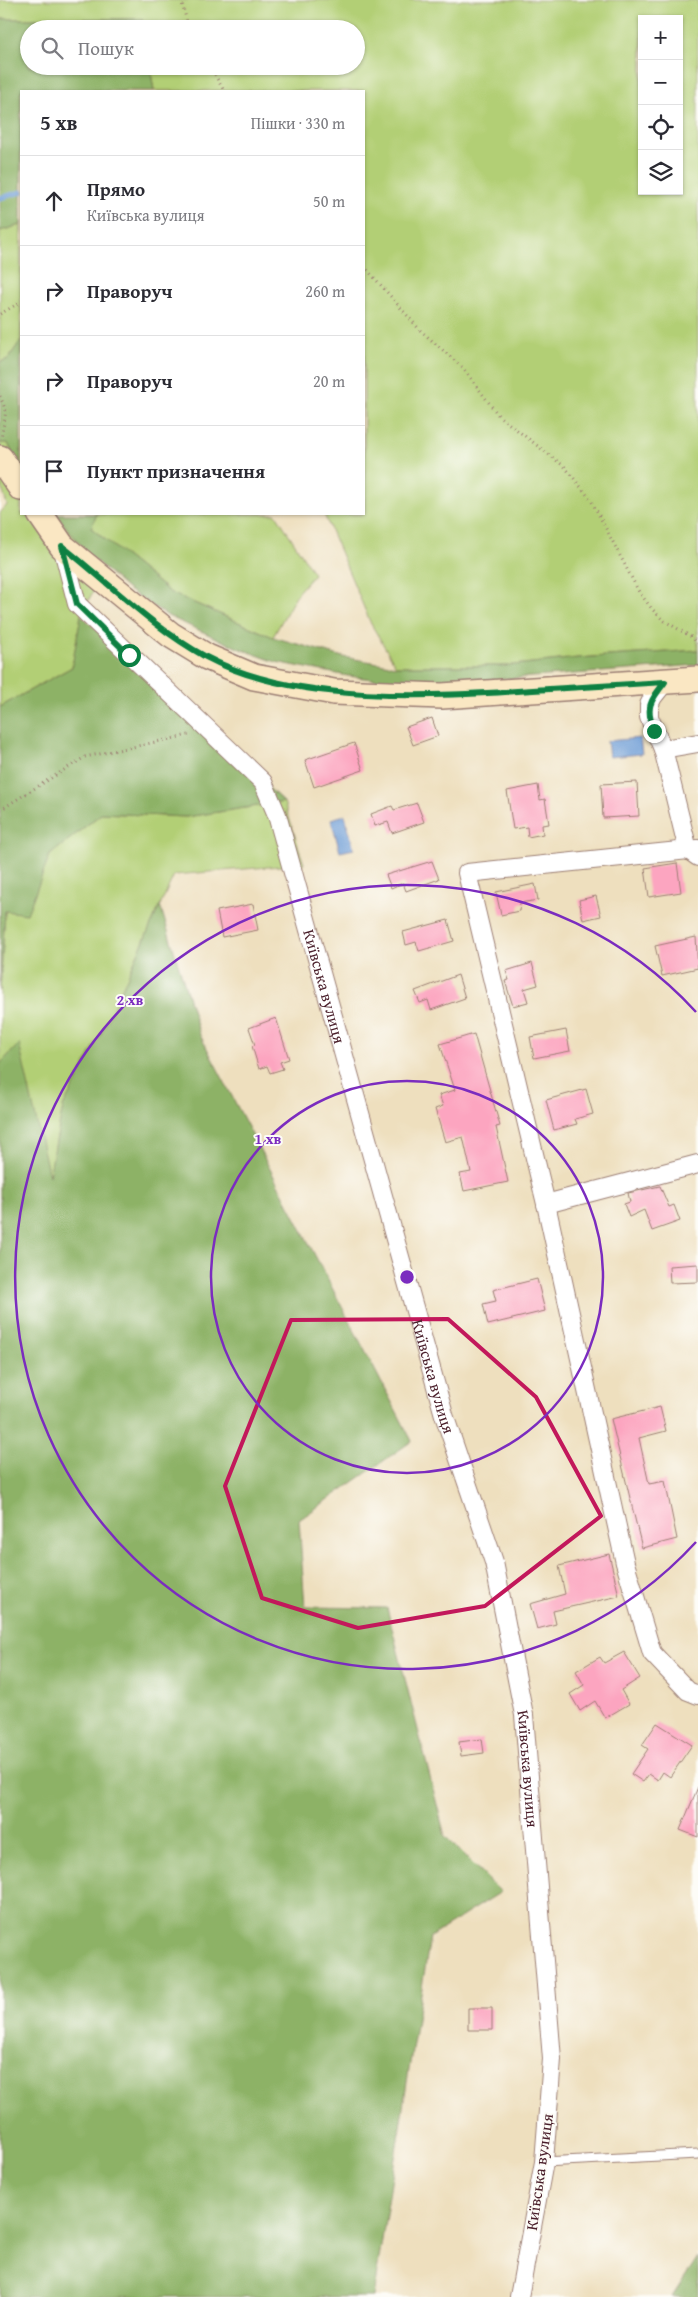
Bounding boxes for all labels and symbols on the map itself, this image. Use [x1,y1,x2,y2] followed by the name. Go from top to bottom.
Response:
[118,644,141,667] route start
[643,720,666,743] route end
[297,926,352,1046] street label: Київська вулиця
[117,989,144,1010] text: 2 хв
[255,1128,282,1149] text: 1 хв
[398,1268,416,1286] centre of rings
[406,1317,461,1437] street label: Київська вулиця
[511,1708,545,1828] street label: Київська вулиця
[519,2112,559,2232] street label: Київська вулиця

